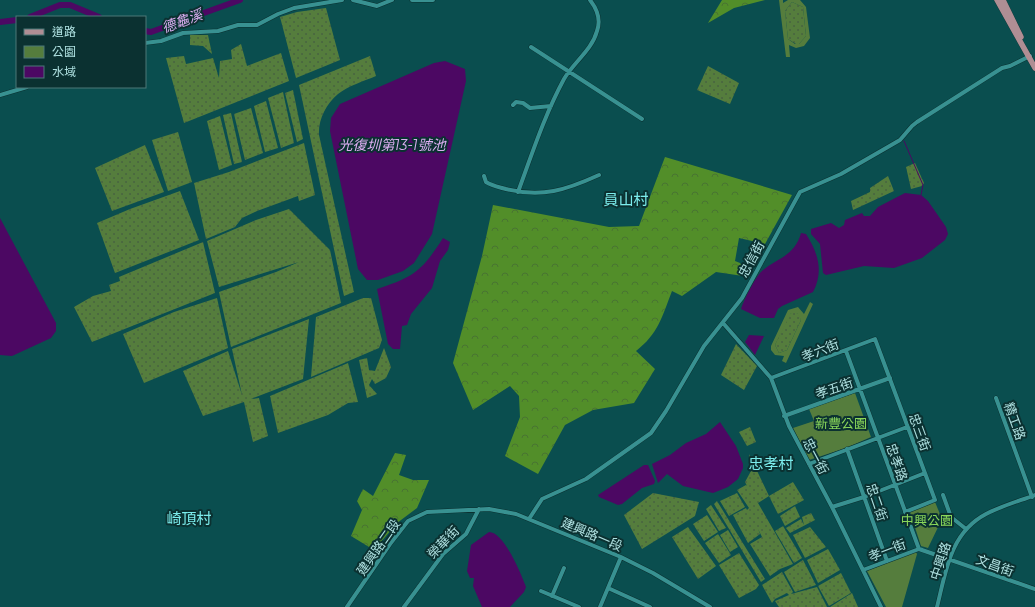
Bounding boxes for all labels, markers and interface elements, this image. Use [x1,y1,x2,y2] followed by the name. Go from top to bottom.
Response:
[159,5,207,37] water label: 德龜溪
[16,16,146,88] legend
[52,24,76,39] text: 道路
[52,44,76,59] text: 公園
[52,64,76,79] text: 水域
[338,136,448,154] water label: 光復圳第13-1號池
[603,190,649,209] district label: 員山村
[735,238,767,280] street label: 忠信街
[799,336,841,364] street label: 孝六街
[813,374,855,402] street label: 孝五街
[1001,400,1029,442] street label: 精工路
[906,411,934,453] street label: 忠三街
[815,415,867,431] park label: 新豐公園
[800,435,832,477] street label: 忠一街
[883,441,911,483] street label: 忠孝路
[748,454,794,473] district label: 忠孝村
[863,481,891,523] street label: 忠二街
[166,509,212,528] district label: 崎頂村
[901,512,953,528] park label: 中興公園
[559,514,625,554] street label: 建興路一段
[353,516,403,578] street label: 建興路二段
[424,522,462,562] street label: 榮華街
[866,536,908,564] street label: 孝一街
[926,540,954,582] street label: 中興路
[974,551,1016,579] street label: 文昌街

